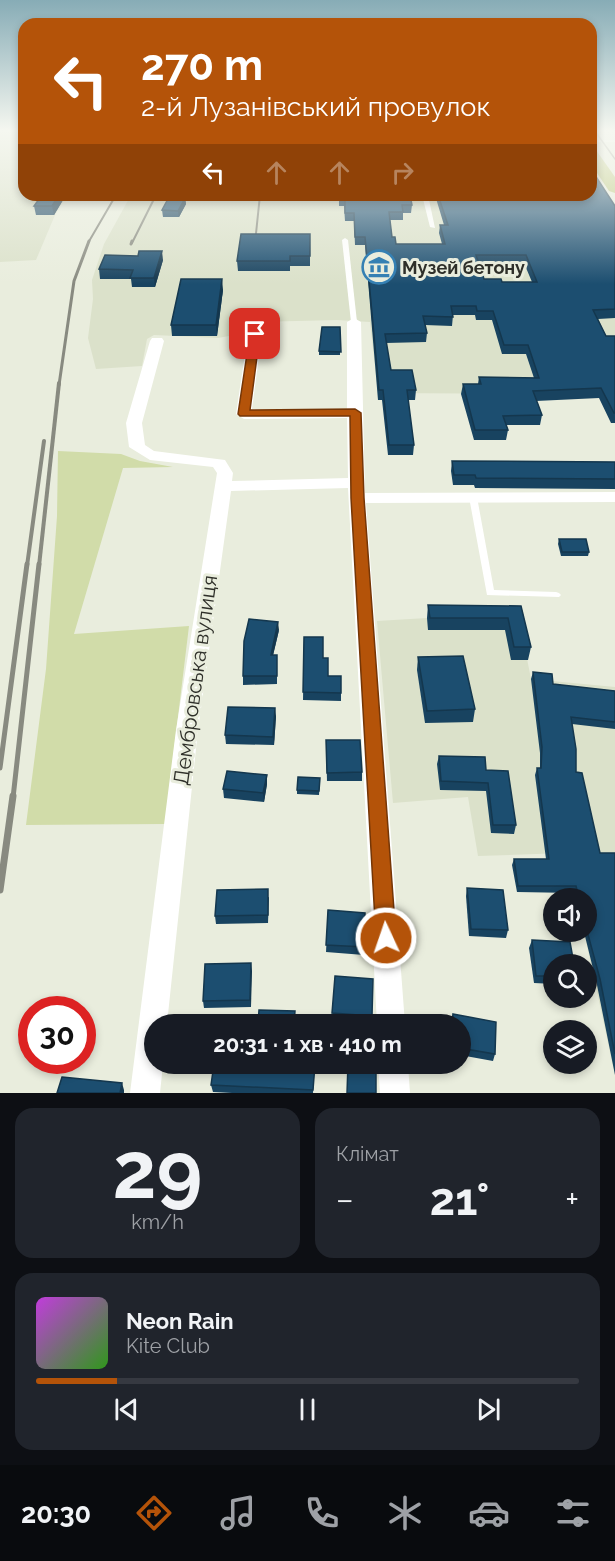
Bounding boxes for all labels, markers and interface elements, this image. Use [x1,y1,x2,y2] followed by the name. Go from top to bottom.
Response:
[141,41,263,90] text: 270 m
[42,42,120,120] icon: left
[141,91,490,122] text: 2-й Лузанівський провулок
[197,156,230,189] icon: left
[260,156,293,189] icon: ahead
[323,156,356,189] icon: ahead
[386,156,419,189] icon: right
[361,249,397,285] museum icon: Музей бетону
[402,257,525,278] place label: Музей бетону
[229,308,280,359] pin
[238,317,271,350] icon: arrive
[168,573,222,787] street label: Дембровська вулиця
[543,888,597,1074] map controls
[543,888,597,942] button: sound
[354,906,418,970] position arrow
[543,954,597,1008] button: search
[18,996,96,1074] speed limit sign: 30
[543,1020,597,1074] button: layers
[213,1031,402,1057] text: 20:31 · 1 хв · 410 m
[113,1125,202,1216] text: 29
[336,1142,399,1166] text: Клімат
[430,1173,489,1226] text: 21°
[336,1180,354,1219] text: −
[565,1180,579,1219] text: +
[131,1210,184,1234] text: km/h
[126,1308,234,1334] text: Neon Rain
[126,1334,210,1358] text: Kite Club
[110,1393,143,1426] icon: previous
[291,1393,324,1426] icon: pause
[472,1393,505,1426] icon: next
[133,1492,175,1534] icon: directions
[217,1492,259,1534] icon: music
[301,1492,343,1534] icon: phone
[384,1492,426,1534] icon: climate
[468,1492,510,1534] icon: car
[552,1492,594,1534] icon: filters
[21,1498,91,1529] text: 20:30

